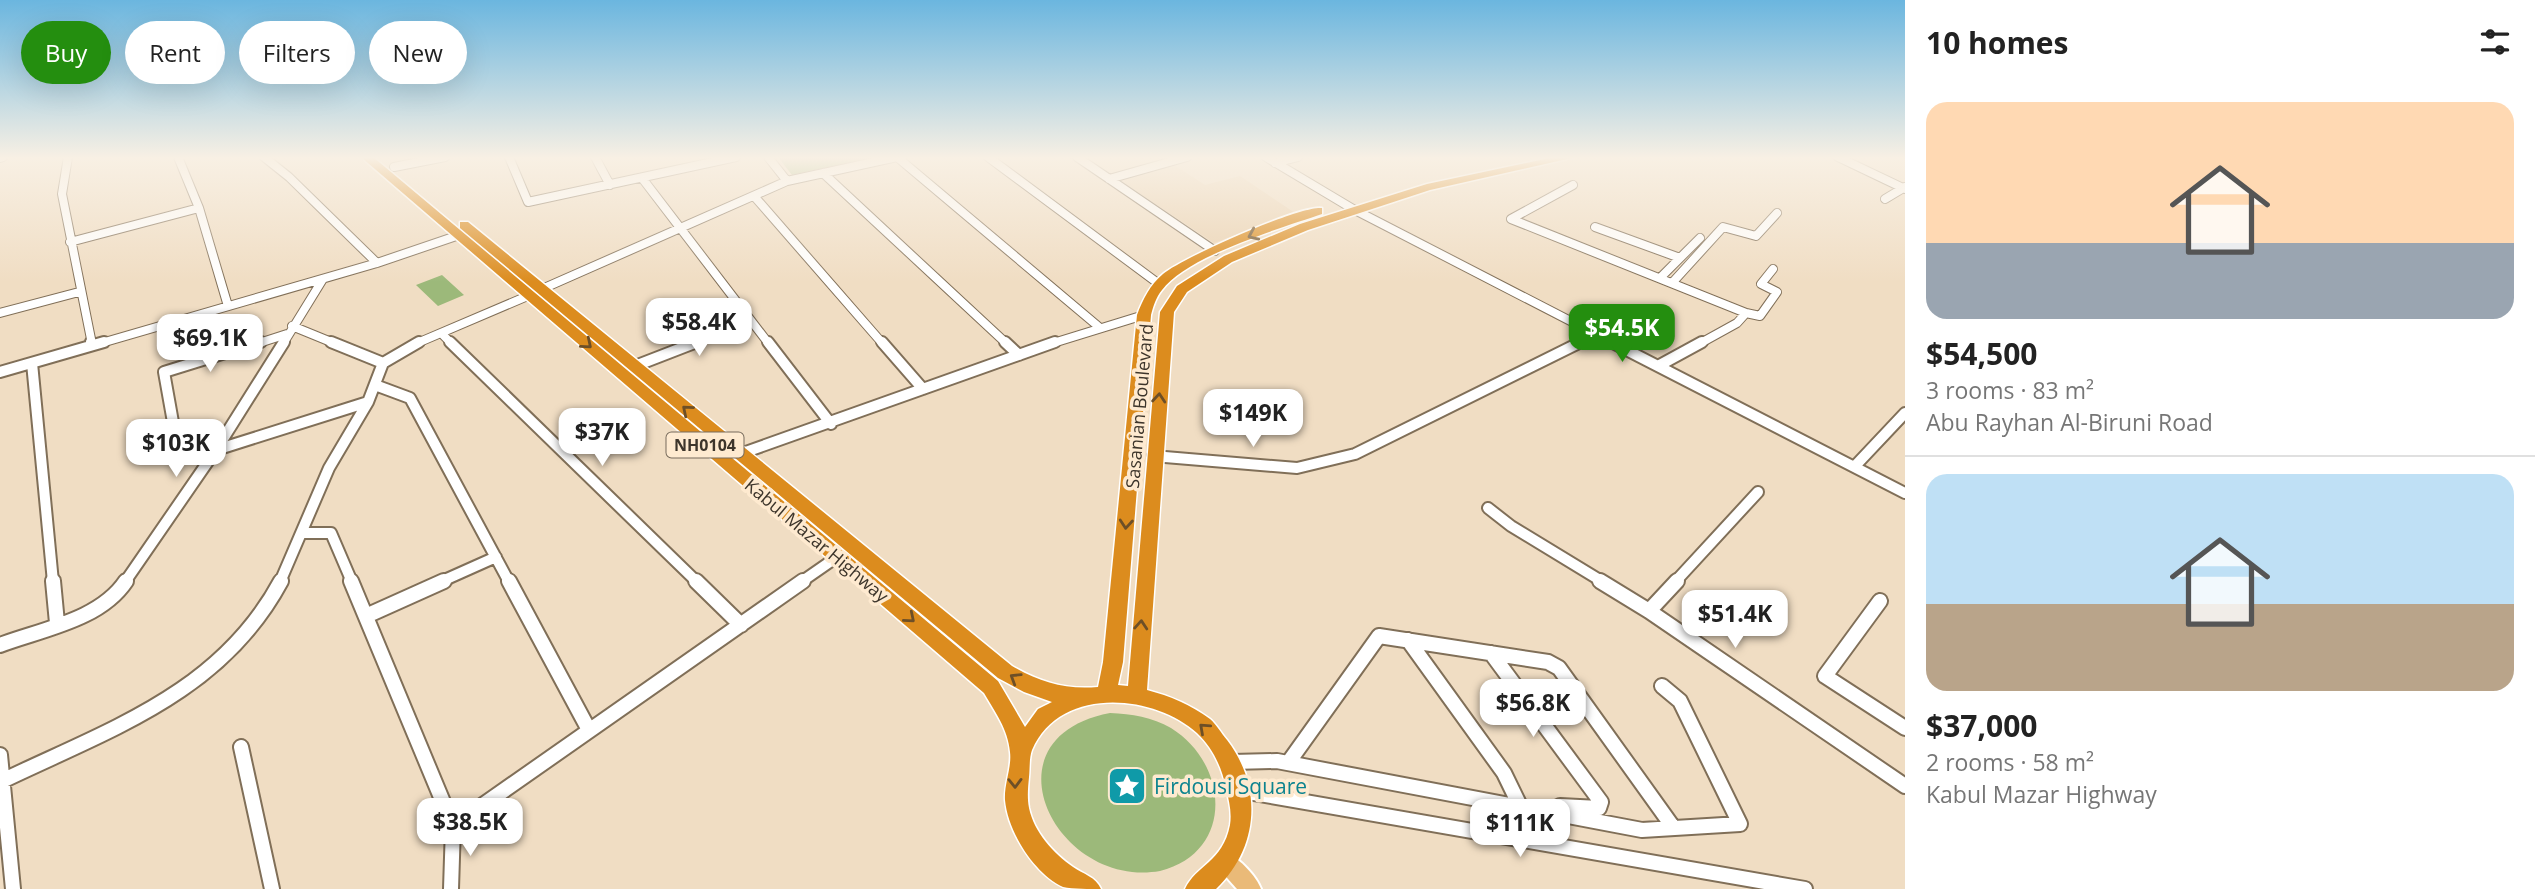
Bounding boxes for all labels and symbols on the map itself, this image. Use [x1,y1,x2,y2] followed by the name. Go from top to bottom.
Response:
[1248,227,1260,241] one-way arrow
[642,298,756,358] pin: $58.4K
[1565,304,1679,364] pin: $54.5K
[153,314,267,374] pin: $69.1K
[1120,323,1158,489] street label: Sasanian Boulevard
[579,336,592,348] one-way arrow
[1204,390,1302,449] pin: $149K
[1151,392,1166,404] one-way arrow
[683,406,696,418] one-way arrow
[561,408,643,468] pin: $37K
[127,420,225,479] pin: $103K
[666,432,744,458] road number: NH0104
[740,473,895,608] street label: Kabul Mazar Highway
[1119,518,1134,529] one-way arrow
[1678,590,1792,650] pin: $51.4K
[901,610,914,622] one-way arrow
[1134,619,1149,630] one-way arrow
[1010,673,1023,686] one-way arrow
[1476,680,1590,739] pin: $56.8K
[1199,724,1212,736] one-way arrow
[1106,765,1148,807] place icon: Firdousi Square
[1154,772,1307,800] place label: Firdousi Square
[1007,779,1023,789] one-way arrow
[413,798,527,858] pin: $38.5K
[1471,800,1569,859] pin: $111K

